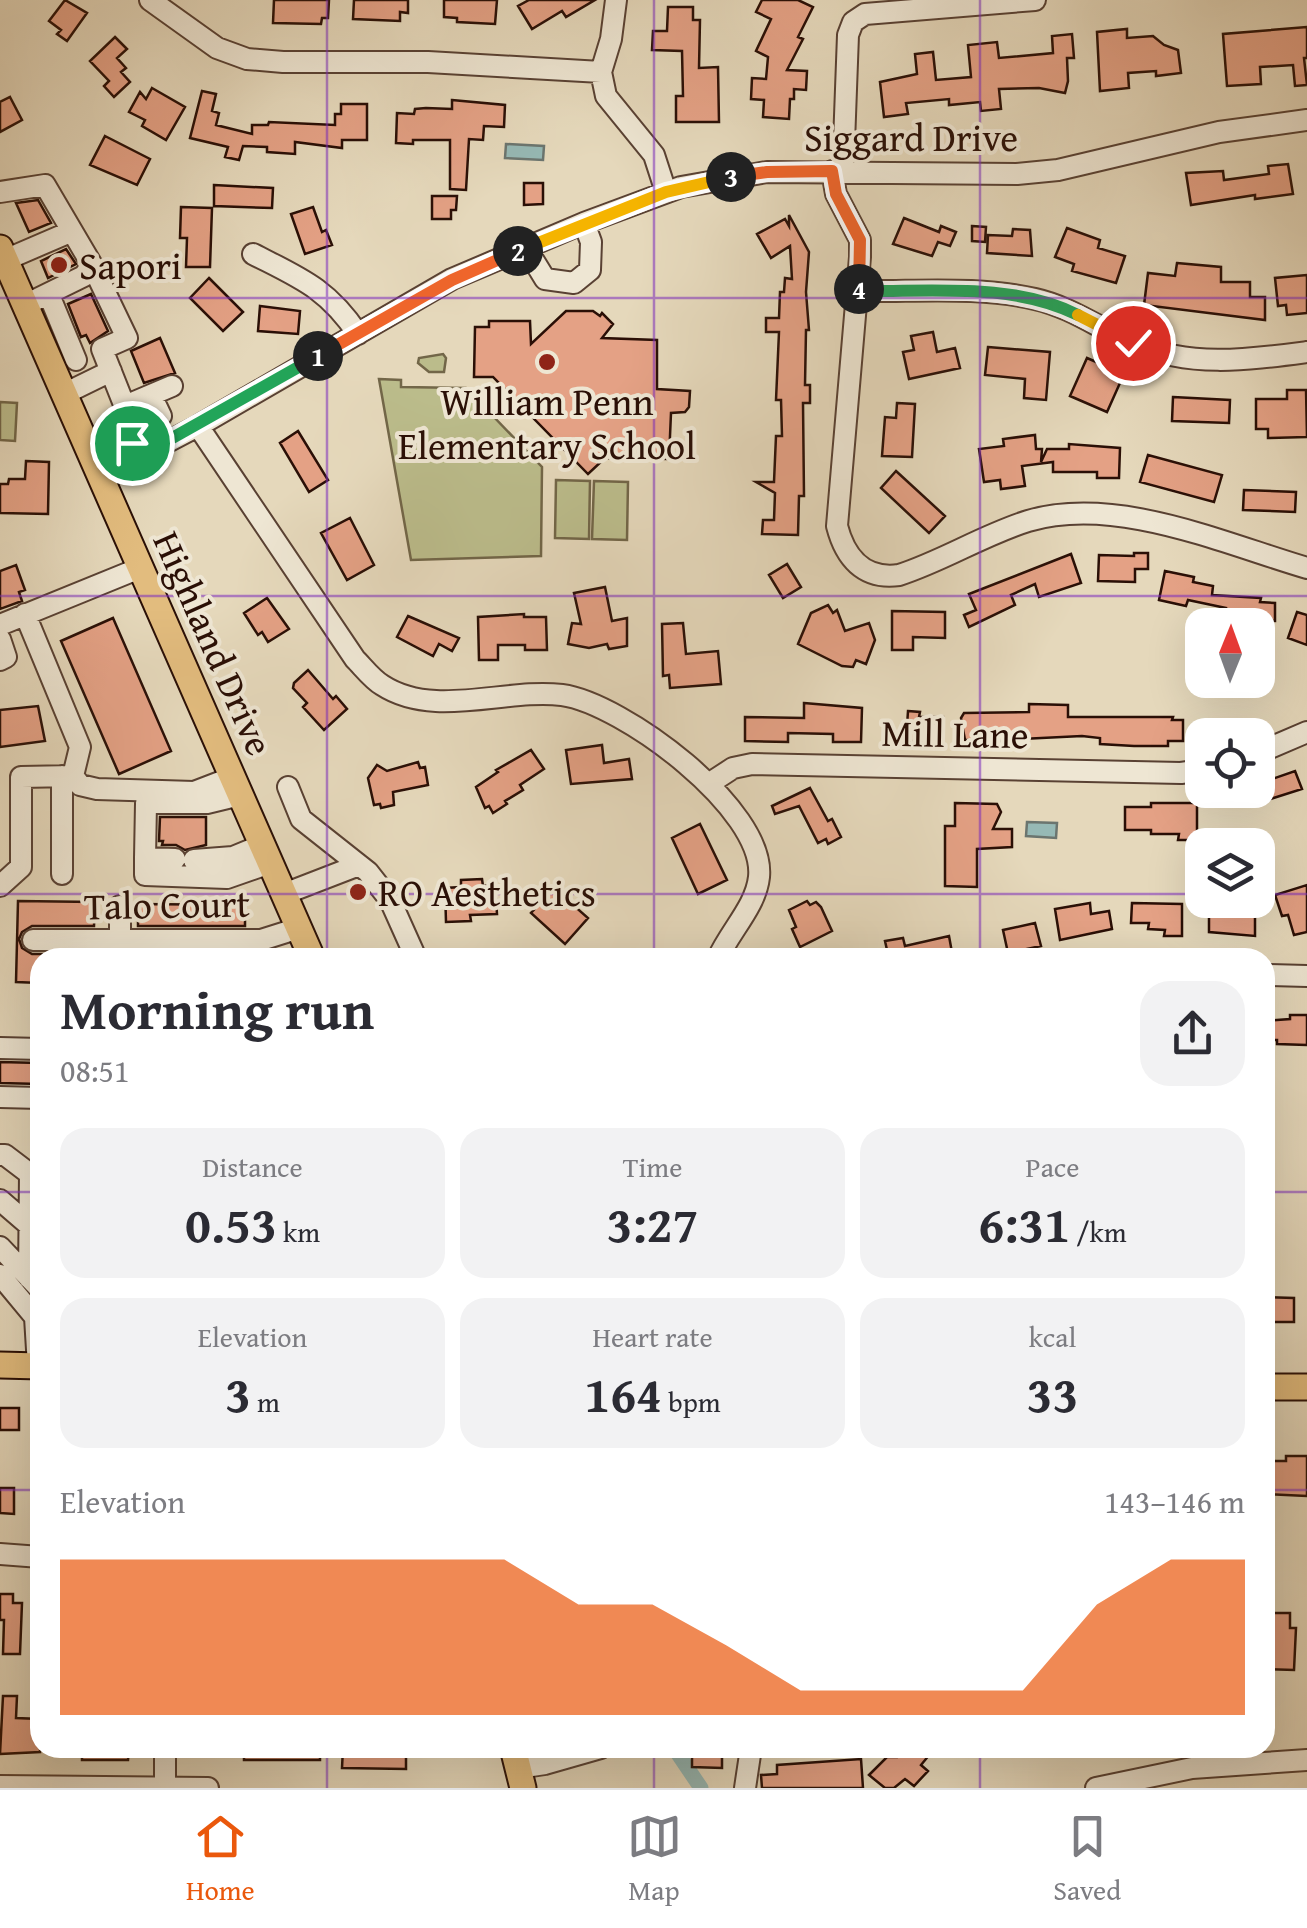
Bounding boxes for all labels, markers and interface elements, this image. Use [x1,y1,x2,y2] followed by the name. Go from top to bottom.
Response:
[804,109,1018,165] street label: Siggard Drive
[706,152,756,202] pin: 3
[724,156,738,197] text: 3
[493,226,543,276] pin: 2
[511,230,525,271] text: 2
[79,237,182,293] place label: Sapori
[48,254,70,276] marker: Sapori
[834,264,884,314] pin: 4
[852,268,866,309] text: 4
[1091,301,1176,386] pin
[1106,316,1161,371] icon: check
[293,331,343,381] pin: 1
[311,335,325,376] text: 1
[536,351,558,373] marker: William Penn Elementary School
[398,373,696,473] place label: William Penn Elementary School
[90,401,175,486] pin
[105,416,160,471] icon: arrive
[140,522,288,764] street label: Highland Drive
[1185,608,1275,698] north arrow
[1185,608,1275,918] map controls
[881,704,1029,762] street label: Mill Lane
[1185,718,1275,808] button: locate
[1185,828,1275,918] button: layers
[378,864,596,920] place label: RO Aesthetics
[84,875,250,933] street label: Talo Court
[347,881,369,903] marker: RO Aesthetics
[60,969,374,1049] text: Morning run
[1140,981,1245,1086] button: share
[60,1047,129,1094] text: 08:51
[202,1146,303,1187] text: Distance
[623,1146,682,1187] text: Time
[1026,1146,1079,1187] text: Pace
[185,1187,277,1260] text: 0.53
[607,1187,698,1260] text: 3:27
[978,1187,1070,1260] text: 6:31
[277,1211,320,1252] text: km
[1070,1211,1127,1252] text: /km
[198,1316,307,1357] text: Elevation
[592,1316,713,1357] text: Heart rate
[1029,1316,1076,1357] text: kcal
[225,1357,251,1430] text: 3
[584,1357,662,1430] text: 164
[1027,1357,1078,1430] text: 33
[251,1381,280,1422] text: m
[662,1381,721,1422] text: bpm
[60,1478,185,1525] text: Elevation
[1104,1478,1245,1525] text: 143–146 m
[186,1809,255,1910] tab: Home
[627,1809,682,1910] tab: Map
[1053,1809,1121,1910] tab: Saved

